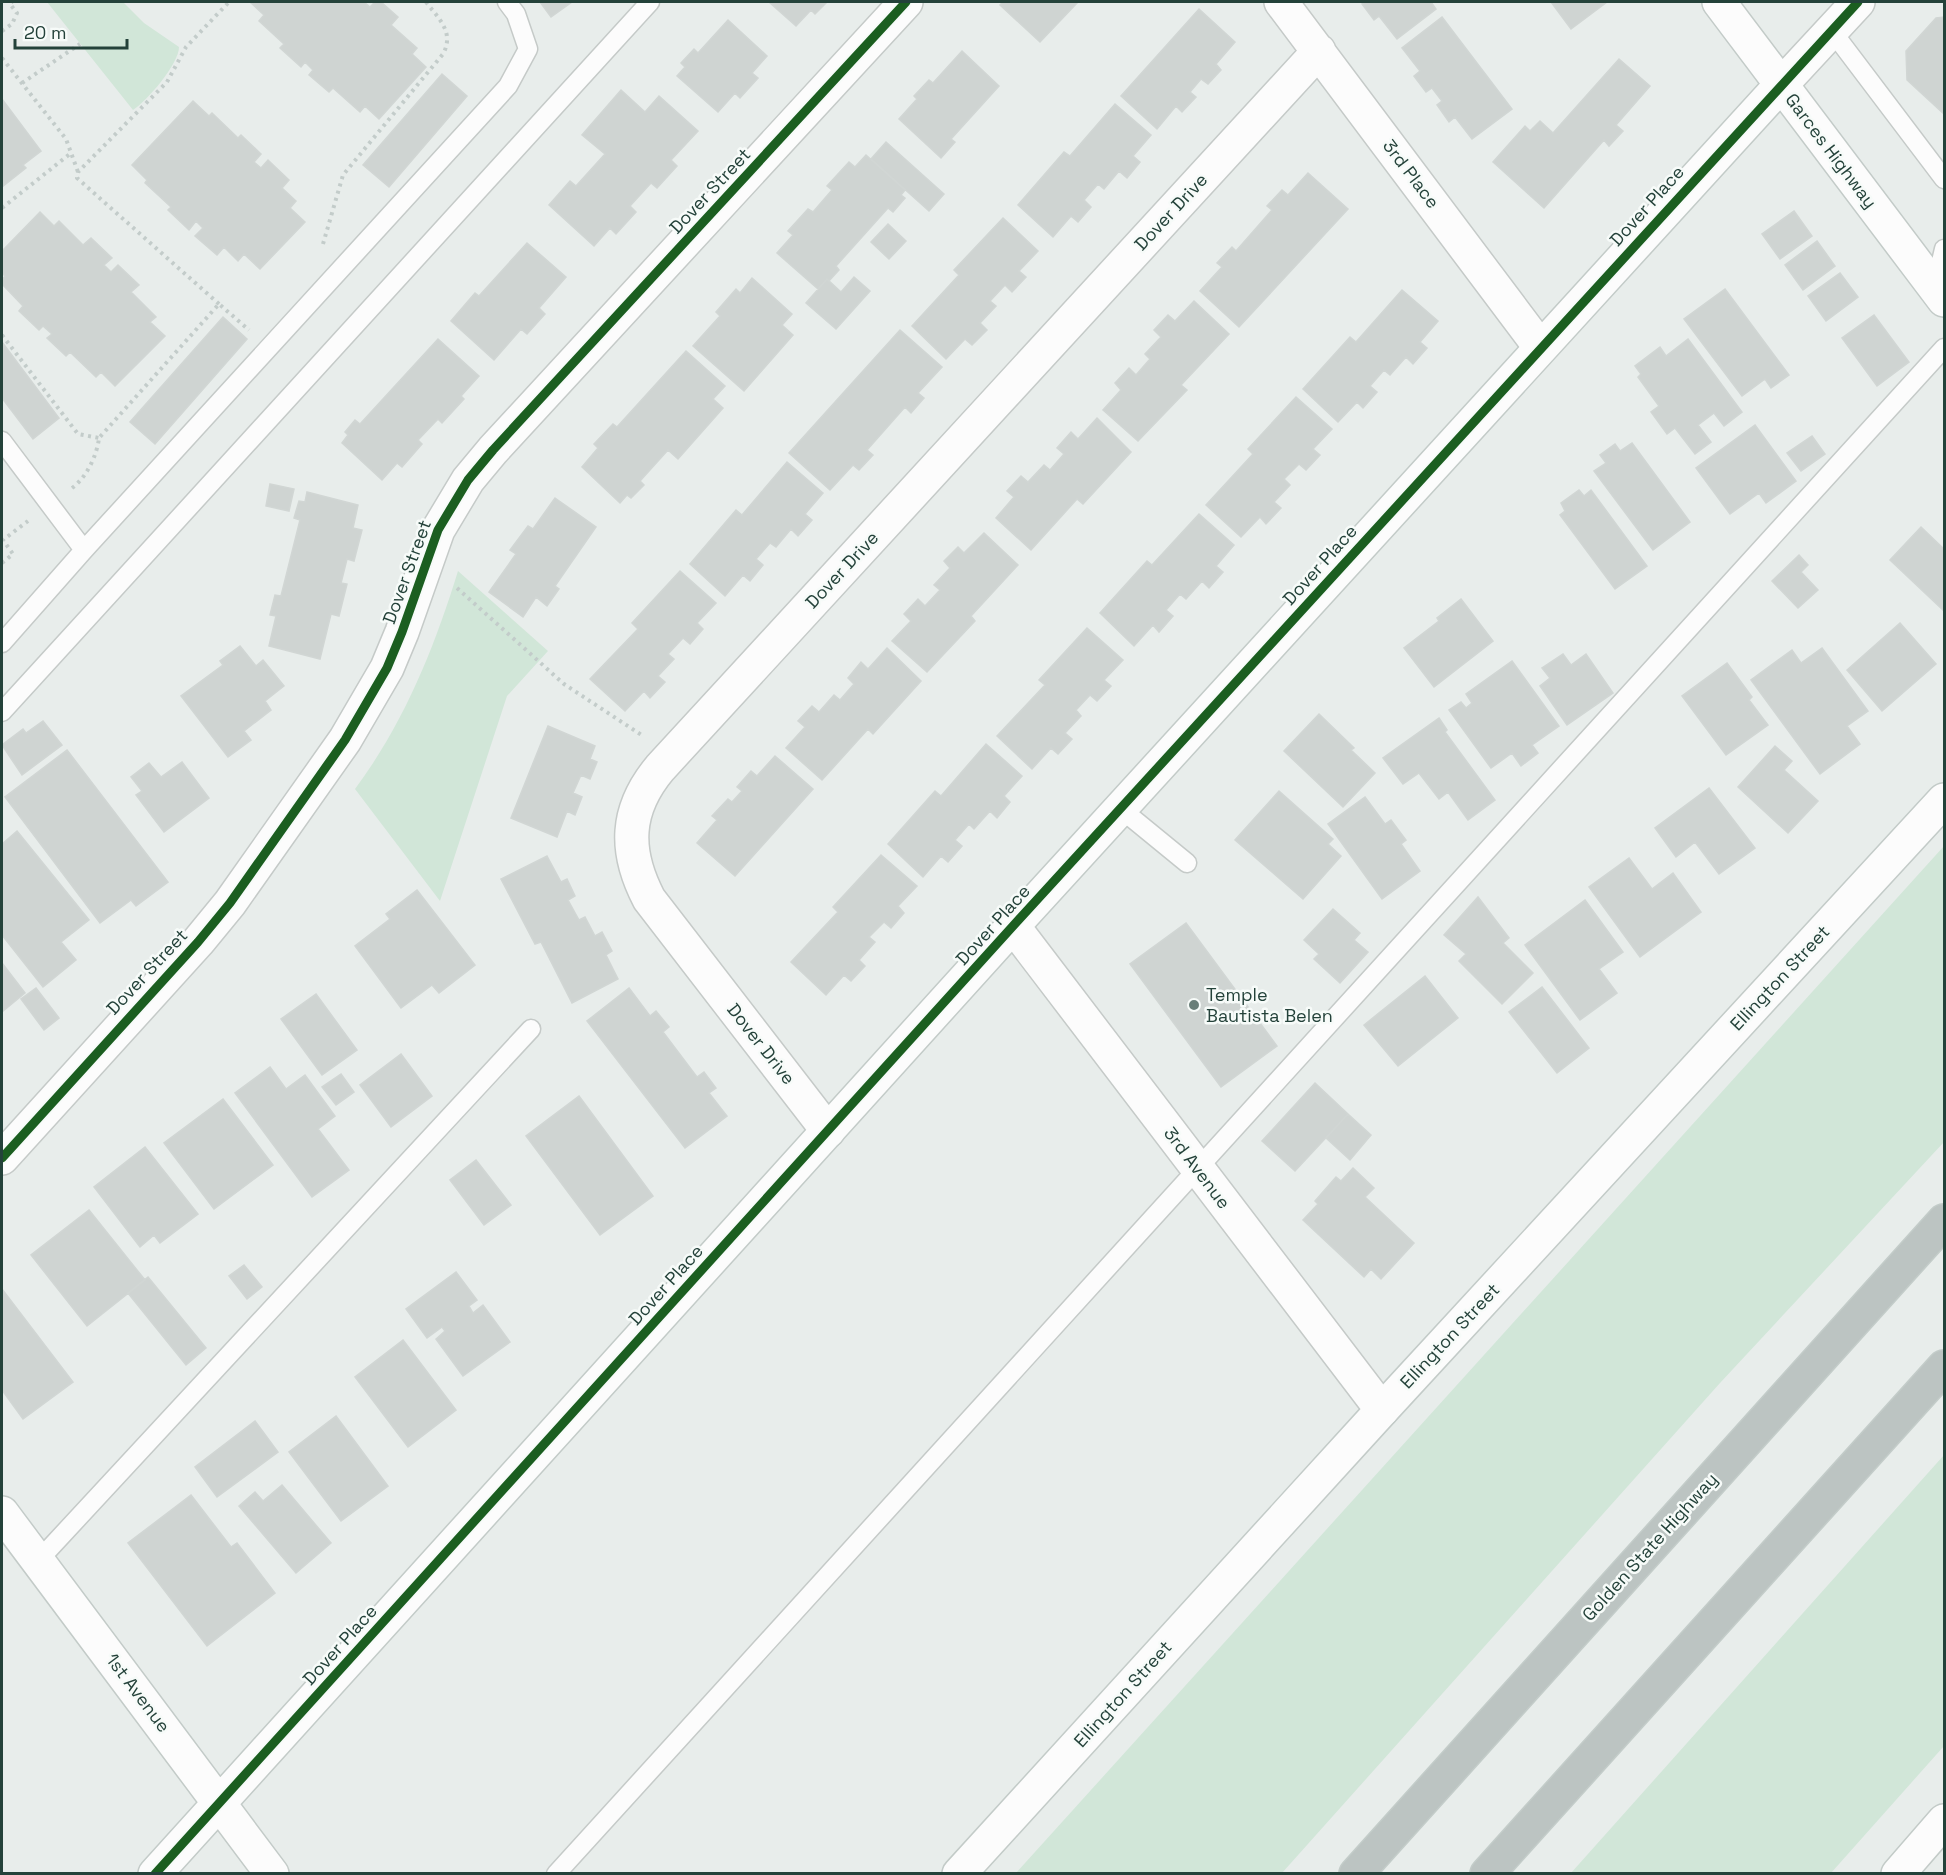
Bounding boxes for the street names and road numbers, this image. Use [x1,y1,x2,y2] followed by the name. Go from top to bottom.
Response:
[1781,89,1882,213] street label: Garces Highway
[1378,135,1445,213] street label: 3rd Place
[664,143,755,238] street label: Dover Street
[1604,160,1689,251] street label: Dover Place
[1129,168,1212,255] street label: Dover Drive
[377,517,436,627] street label: Dover Street
[1277,519,1362,610] street label: Dover Place
[800,526,883,613] street label: Dover Drive
[950,879,1035,970] street label: Dover Place
[1725,920,1834,1035] street label: Ellington Street
[101,924,192,1019] street label: Dover Street
[722,998,800,1089] street label: Dover Drive
[1159,1122,1236,1213] street label: 3rd Avenue
[623,1239,708,1330] street label: Dover Place
[1395,1278,1504,1393] street label: Ellington Street
[1577,1468,1722,1626] street label: Golden State Highway
[297,1599,382,1690] street label: Dover Place
[1069,1636,1177,1752] street label: Ellington Street
[101,1649,176,1737] street label: 1st Avenue

